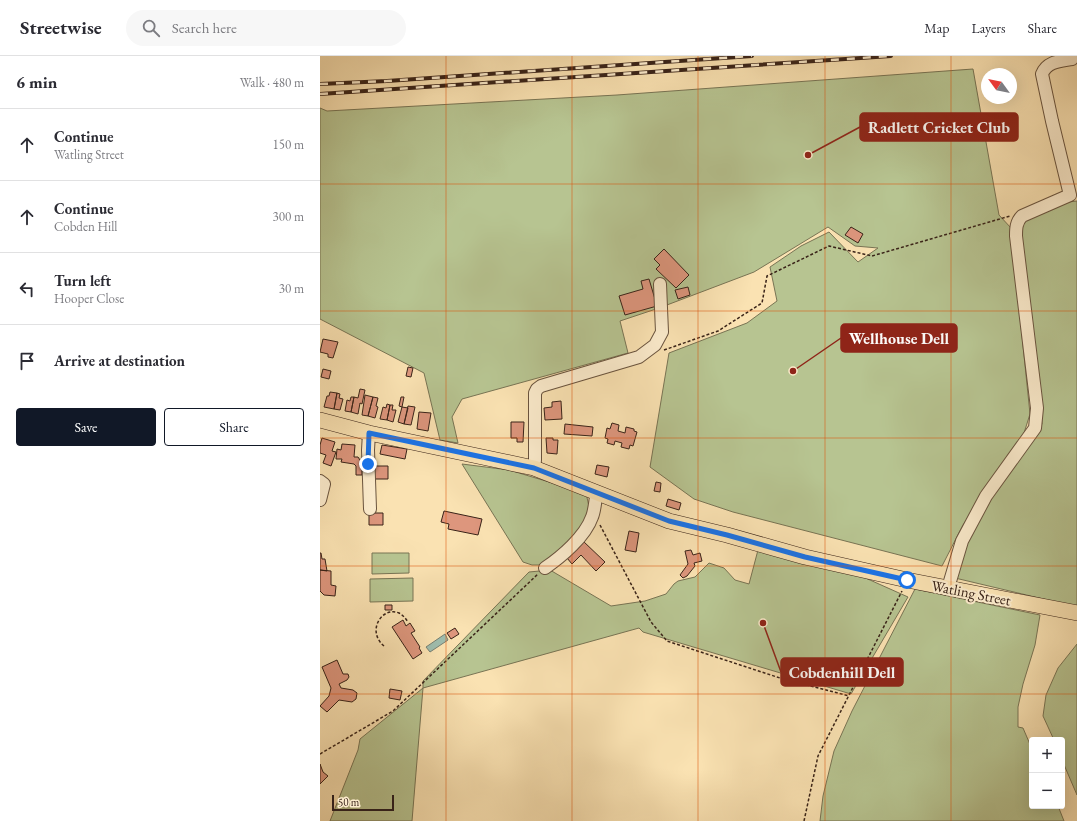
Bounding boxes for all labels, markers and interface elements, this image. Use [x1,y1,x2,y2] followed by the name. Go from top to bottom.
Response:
[126,10,406,46] search box
[20,15,102,40] text: Streetwise
[140,17,162,39] icon: search
[172,18,237,37] text: Search here
[924,19,949,37] text: Map
[971,19,1006,37] text: Layers
[1028,19,1057,37] text: Share
[981,68,1017,104] north arrow
[16,71,57,93] text: 6 min
[240,74,304,91] text: Walk · 480 m
[860,113,1018,141] callout: Radlett Cricket Club
[868,117,1010,138] text: Radlett Cricket Club
[54,127,114,146] text: Continue
[16,134,38,156] icon: ahead
[273,136,304,153] text: 150 m
[54,146,124,163] text: Watling Street
[54,199,114,218] text: Continue
[16,206,38,228] icon: ahead
[273,208,304,225] text: 300 m
[54,218,117,235] text: Cobden Hill
[54,271,111,290] text: Turn left
[16,278,38,300] icon: left
[279,280,304,297] text: 30 m
[54,290,124,307] text: Hooper Close
[841,324,957,352] callout: Wellhouse Dell
[849,328,950,349] text: Wellhouse Dell
[16,350,38,372] icon: arrive
[54,351,185,370] text: Arrive at destination
[16,408,156,446] button: Save
[164,408,304,446] button: Share
[359,455,377,473] route end
[898,571,916,589] route start
[930,575,1013,610] street label: Watling Street
[781,658,903,686] callout: Cobdenhill Dell
[789,662,896,683] text: Cobdenhill Dell
[1029,737,1065,809] map controls
[1029,737,1065,773] button: +
[1029,773,1065,809] button: −
[332,793,394,812] scale bar
[338,795,359,809] text: 50 m

